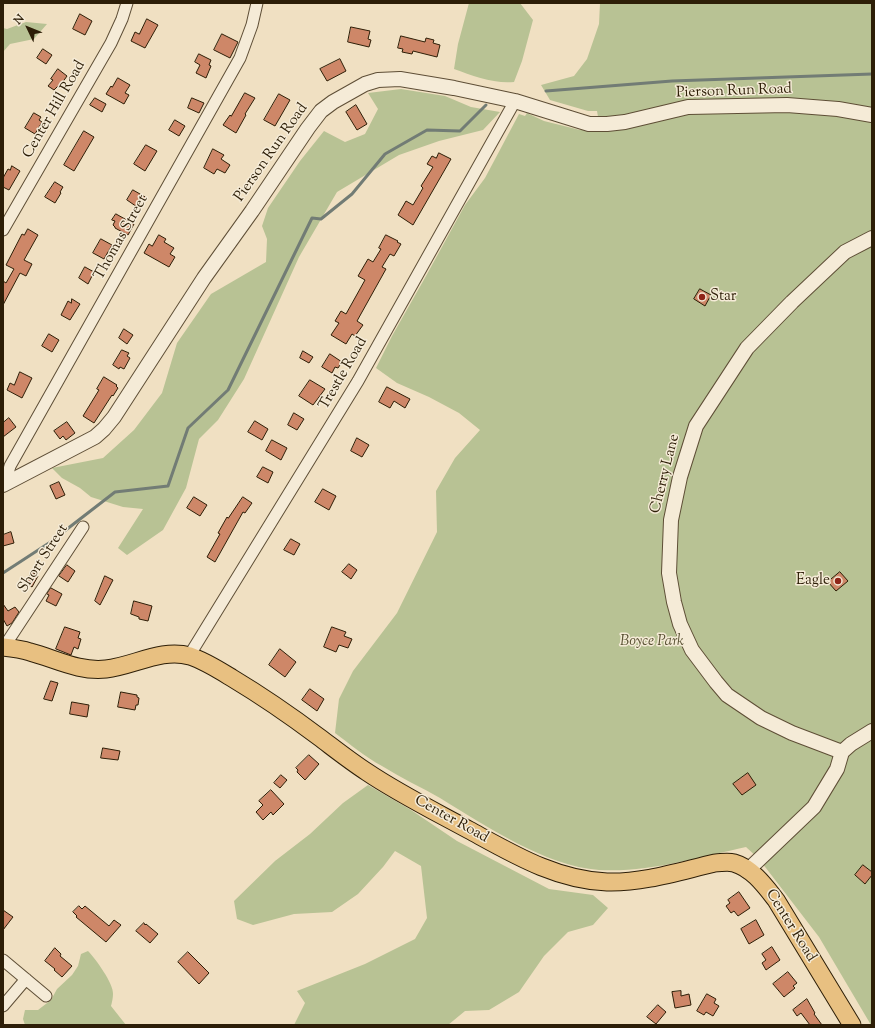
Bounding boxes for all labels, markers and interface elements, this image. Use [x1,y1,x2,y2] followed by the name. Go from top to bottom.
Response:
[8,8,48,48] north arrow
[10,11,28,28] text: N
[20,58,90,162] street label: Center Hill Road
[676,81,792,103] street label: Pierson Run Road
[231,100,313,206] street label: Pierson Run Road
[91,192,153,284] street label: Thomas Street
[710,288,736,306] place label: Star
[697,292,707,302] marker: Star
[316,335,372,413] street label: Trestle Road
[647,432,685,516] street label: Cherry Lane
[15,521,73,597] street label: Short Street
[796,572,830,590] place label: Eagle
[833,576,843,586] marker: Eagle
[620,633,684,651] park label: Boyce Park
[411,792,491,848] street label: Center Road
[761,886,819,966] street label: Center Road

